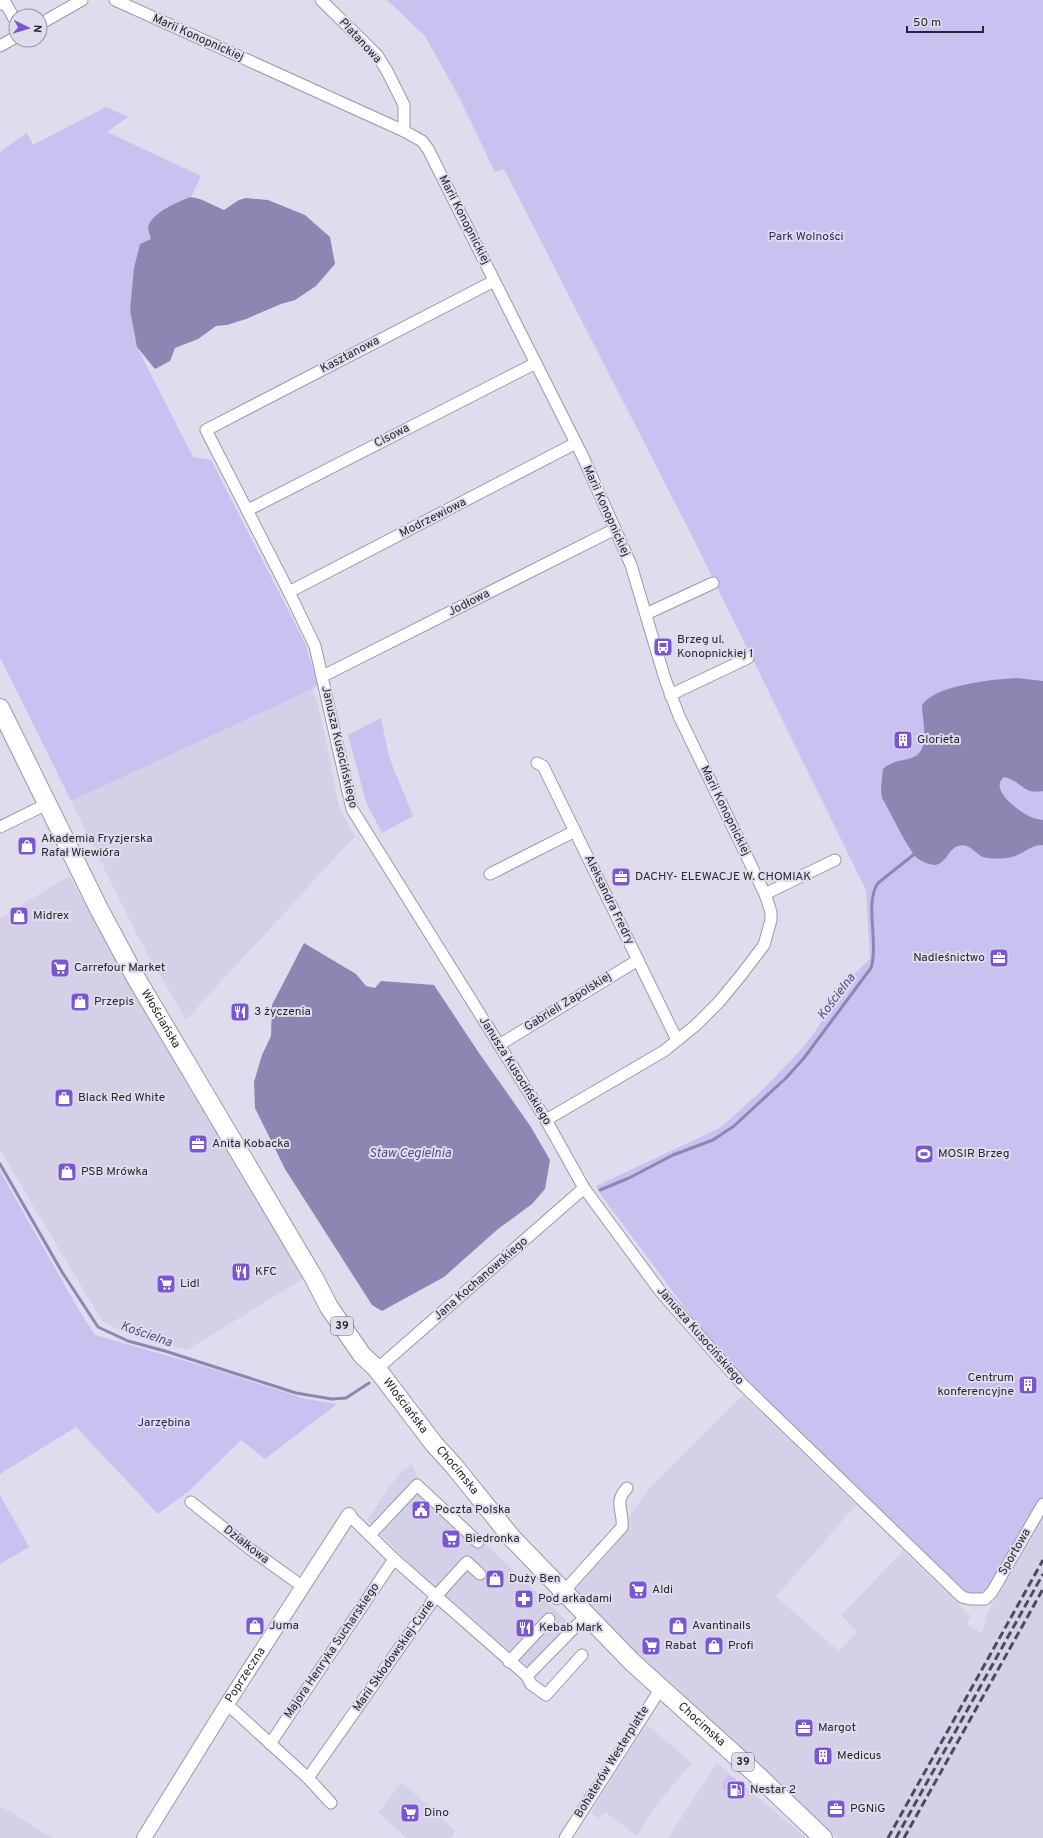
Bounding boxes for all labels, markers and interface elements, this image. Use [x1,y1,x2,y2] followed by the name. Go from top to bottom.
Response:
[8,8,48,48] north arrow
[907,8,983,34] scale bar
[150,11,246,65] street label: Marii Konopnickiej
[335,15,385,67] street label: Platanowa
[913,15,941,31] text: 50 m
[30,24,44,33] text: N
[434,172,494,268] street label: Marii Konopnickiej
[768,229,844,245] park label: Park Wolności
[318,333,382,377] street label: Kasztanowa
[372,420,412,452] street label: Cisowa
[579,463,633,559] street label: Marii Konopnickiej
[397,494,469,542] street label: Modrzewiowa
[445,586,493,620] street label: Jodłowa
[677,632,754,662] place label: Brzeg ul. Konopnickiej 1
[652,636,674,658] bus stop icon: Brzeg ul. Konopnickiej 1
[317,684,361,810] street label: Janusza Kusocińskiego
[892,729,914,751] building icon: Glorieta
[917,732,960,748] place label: Glorieta
[696,763,754,859] street label: Marii Konopnickiej
[41,831,152,861] place label: Akademia Fryzjerska Rafał Wiewióra
[16,835,38,857] shop icon: Akademia Fryzjerska Rafał Wiewióra
[580,853,638,947] street label: Aleksandra Fredry
[610,866,632,888] office icon: DACHY- ELEWACJE W. CHOMIAK
[635,869,811,885] place label: DACHY- ELEWACJE W. CHOMIAK
[8,905,30,927] shop icon: Midrex
[33,908,69,924] place label: Midrex
[988,947,1010,969] office icon: Nadleśnictwo
[913,950,985,966] place label: Nadleśnictwo
[49,957,71,979] supermarket icon: Carrefour Market
[74,960,165,976] place label: Carrefour Market
[521,969,615,1035] street label: Gabrieli Zapolskiej
[814,970,860,1023] water label: Kościelna
[137,987,184,1051] street label: Włościańska
[69,991,91,1013] shop icon: Przepis
[94,994,134,1010] place label: Przepis
[229,1001,251,1023] restaurant icon: 3 życzenia
[254,1004,311,1020] place label: 3 życzenia
[475,1014,555,1129] street label: Janusza Kusocińskiego
[53,1087,75,1109] shop icon: Black Red White
[78,1090,165,1106] place label: Black Red White
[187,1133,209,1155] office icon: Anita Kobacka
[212,1136,290,1152] place label: Anita Kobacka
[913,1143,935,1165] sports icon: MOSIR Brzeg
[369,1146,451,1162] water label: Staw Cegielnia
[938,1146,1010,1162] place label: MOSIR Brzeg
[56,1161,78,1183] shop icon: PSB Mrówka
[81,1164,148,1180] place label: PSB Mrówka
[431,1233,532,1324] street label: Jana Kochanowskiego
[230,1261,252,1283] restaurant icon: KFC
[255,1264,277,1280] place label: KFC
[155,1273,177,1295] supermarket icon: Lidl
[180,1276,200,1292] place label: Lidl
[653,1284,747,1389] street label: Janusza Kusocińskiego
[331,1317,353,1335] road number: 39
[118,1319,174,1351] water label: Kościelna
[938,1370,1014,1400] place label: Centrum konferencyjne
[1017,1374,1039,1396] building icon: Centrum konferencyjne
[379,1375,431,1437] street label: Włościańska
[138,1415,190,1431] park label: Jarzębina
[432,1443,482,1498] street label: Chocimska
[410,1499,432,1521] public building icon: Poczta Polska
[435,1502,510,1518] place label: Poczta Polska
[220,1522,272,1568] street label: Działkowa
[995,1526,1035,1578] street label: Sportowa
[440,1528,462,1550] supermarket icon: Biedronka
[465,1531,519,1547] place label: Biedronka
[484,1568,506,1590] shop icon: Duży Ben
[509,1571,560,1587] place label: Duży Ben
[627,1579,649,1601] supermarket icon: Aldi
[281,1580,384,1722] street label: Majora Henryka Sucharskiego
[652,1582,673,1598] place label: Aldi
[513,1588,535,1610] pharmacy icon: Pod arkadami
[538,1591,612,1607] place label: Pod arkadami
[349,1597,439,1715] street label: Marii Skłodowskiej-Curie
[244,1615,266,1637] shop icon: Juma
[667,1615,689,1637] shop icon: Avantinails
[514,1617,536,1639] restaurant icon: Kebab Mark
[269,1618,299,1634] place label: Juma
[692,1618,751,1634] place label: Avantinails
[539,1620,603,1636] place label: Kebab Mark
[640,1635,662,1657] supermarket icon: Rabat
[703,1635,725,1657] shop icon: Profi
[665,1638,697,1654] place label: Rabat
[728,1638,754,1654] place label: Profi
[222,1644,270,1706] street label: Poprzeczna
[674,1699,729,1750] street label: Chocimska
[571,1703,653,1821] street label: Bohaterów Westerplatte
[793,1717,815,1739] office icon: Margot
[818,1720,856,1736] place label: Margot
[812,1745,834,1767] building icon: Medicus
[837,1748,881,1764] place label: Medicus
[732,1753,754,1771] road number: 39
[725,1779,747,1801] fuel station icon: Nestar 2
[750,1782,796,1798] place label: Nestar 2
[825,1798,847,1820] office icon: PGNiG
[850,1801,886,1817] place label: PGNiG
[399,1802,421,1824] supermarket icon: Dino
[424,1805,449,1821] place label: Dino

